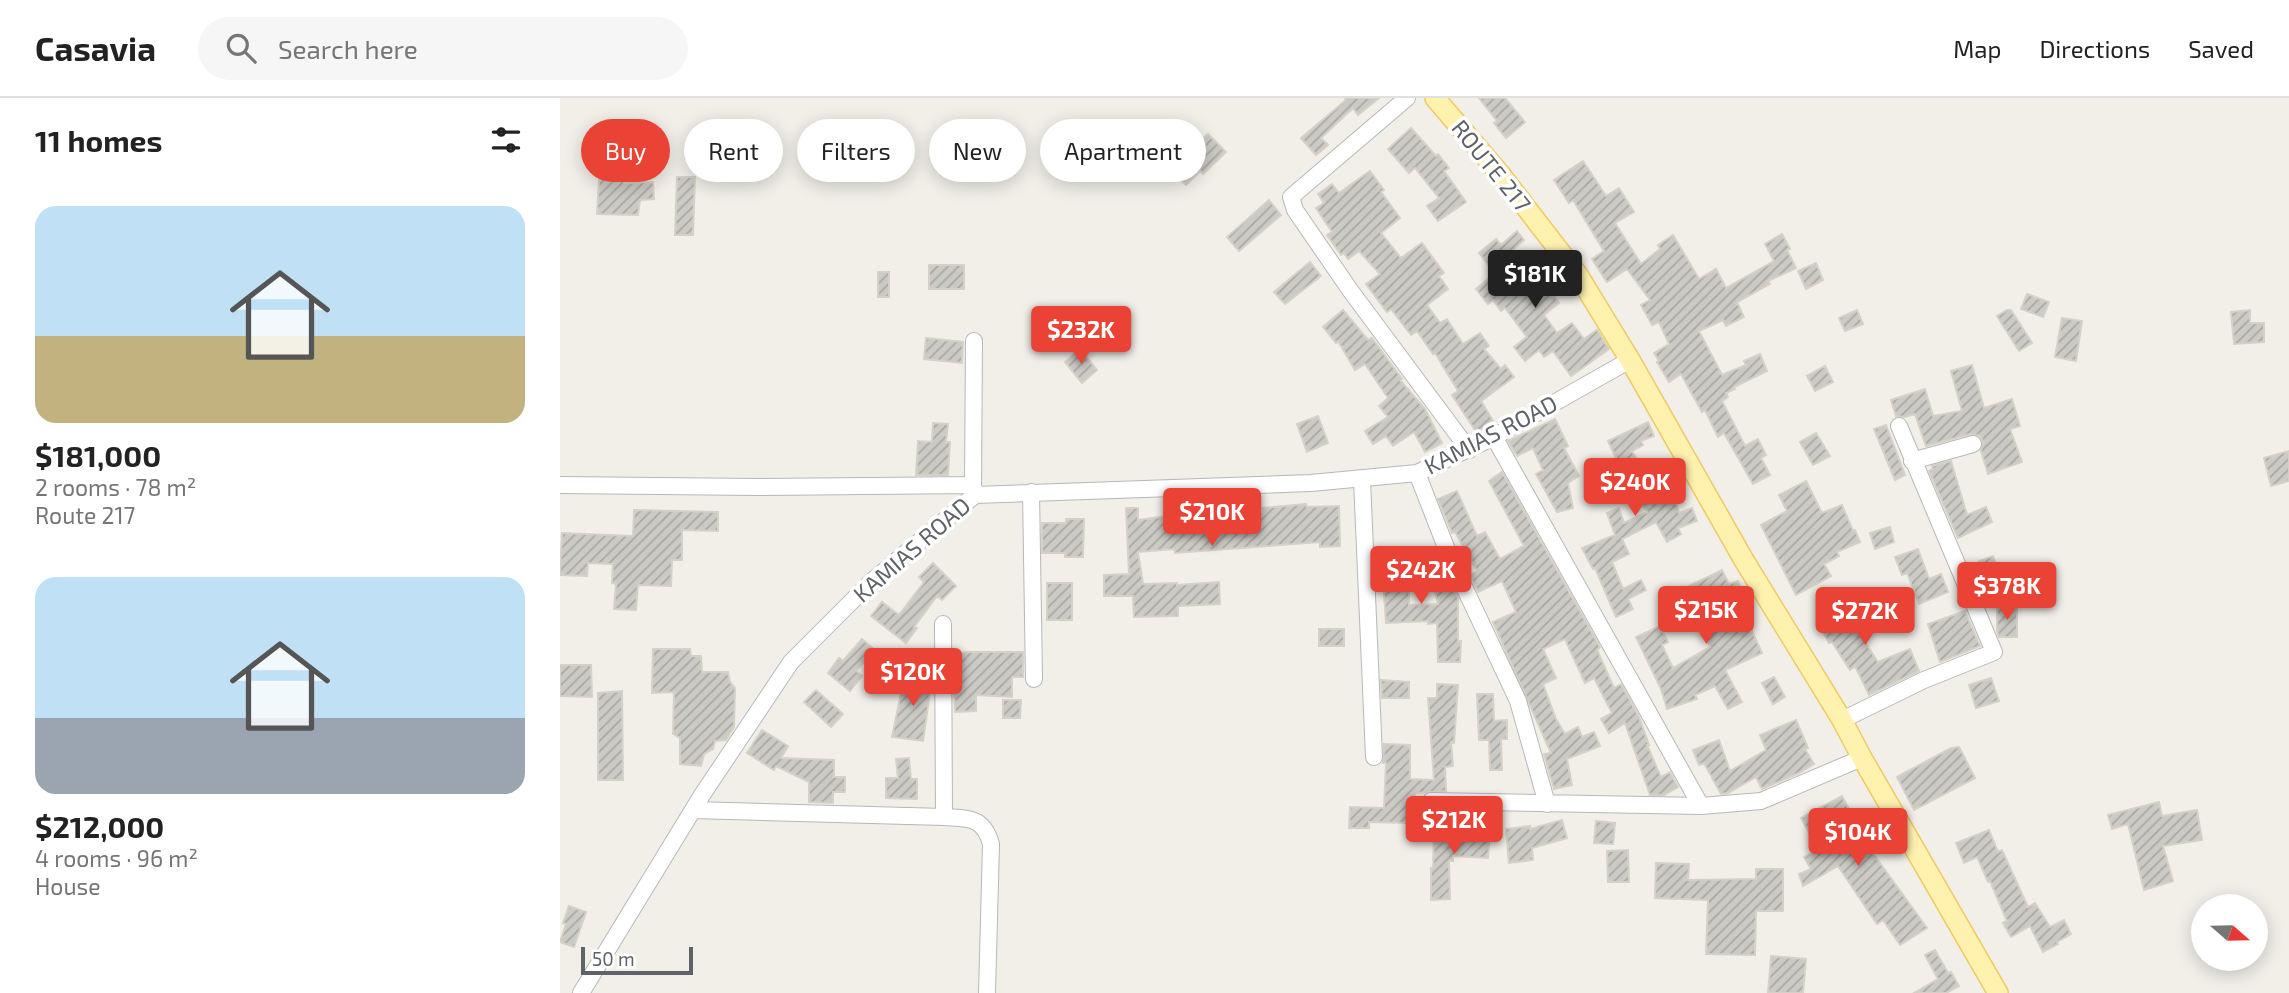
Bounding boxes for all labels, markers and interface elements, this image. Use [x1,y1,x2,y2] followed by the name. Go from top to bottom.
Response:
[198,17,688,80] search box
[35,28,156,68] text: Casavia
[222,29,260,67] icon: search
[278,33,418,64] text: Search here
[1953,34,2001,63] text: Map
[2039,34,2150,63] text: Directions
[2188,34,2254,63] text: Saved
[1446,114,1537,217] street label: ROUTE 217
[581,119,670,182] chip: Buy
[684,119,783,182] chip: Rent
[797,119,915,182] chip: Filters
[929,119,1026,182] chip: New
[1040,119,1206,182] chip: Apartment
[487,121,525,159] icon: filters
[35,122,162,158] text: 11 homes
[1486,250,1584,310] pin: $181K
[217,252,343,378] icon: home
[1504,259,1566,287] text: $181K
[1032,306,1130,366] pin: $232K
[1047,315,1115,343] text: $232K
[1419,389,1562,480] street label: KAMIAS ROAD
[35,437,161,473] text: $181,000
[1586,458,1684,518] pin: $240K
[1600,467,1670,495] text: $240K
[35,473,196,501] text: 2 rooms · 78 m²
[1163,489,1261,548] pin: $210K
[847,491,975,608] street label: KAMIAS ROAD
[1179,497,1245,525] text: $210K
[35,501,135,529] text: Route 217
[1372,546,1470,606] pin: $242K
[1386,555,1456,583] text: $242K
[1958,562,2056,622] pin: $378K
[1973,571,2041,599] text: $378K
[1657,587,1755,646] pin: $215K
[1816,588,1914,647] pin: $272K
[1674,595,1738,623] text: $215K
[1832,596,1898,624] text: $272K
[217,623,343,749] icon: home
[864,648,962,708] pin: $120K
[880,657,946,685] text: $120K
[1405,796,1503,856] pin: $212K
[1422,805,1486,833] text: $212K
[35,808,164,844] text: $212,000
[1809,808,1907,868] pin: $104K
[1824,817,1892,845] text: $104K
[35,844,198,872] text: 4 rooms · 96 m²
[35,872,101,900] text: House
[2191,894,2268,971] north arrow
[2191,894,2268,971] map controls
[581,944,693,976] scale bar
[592,947,635,970] text: 50 m

